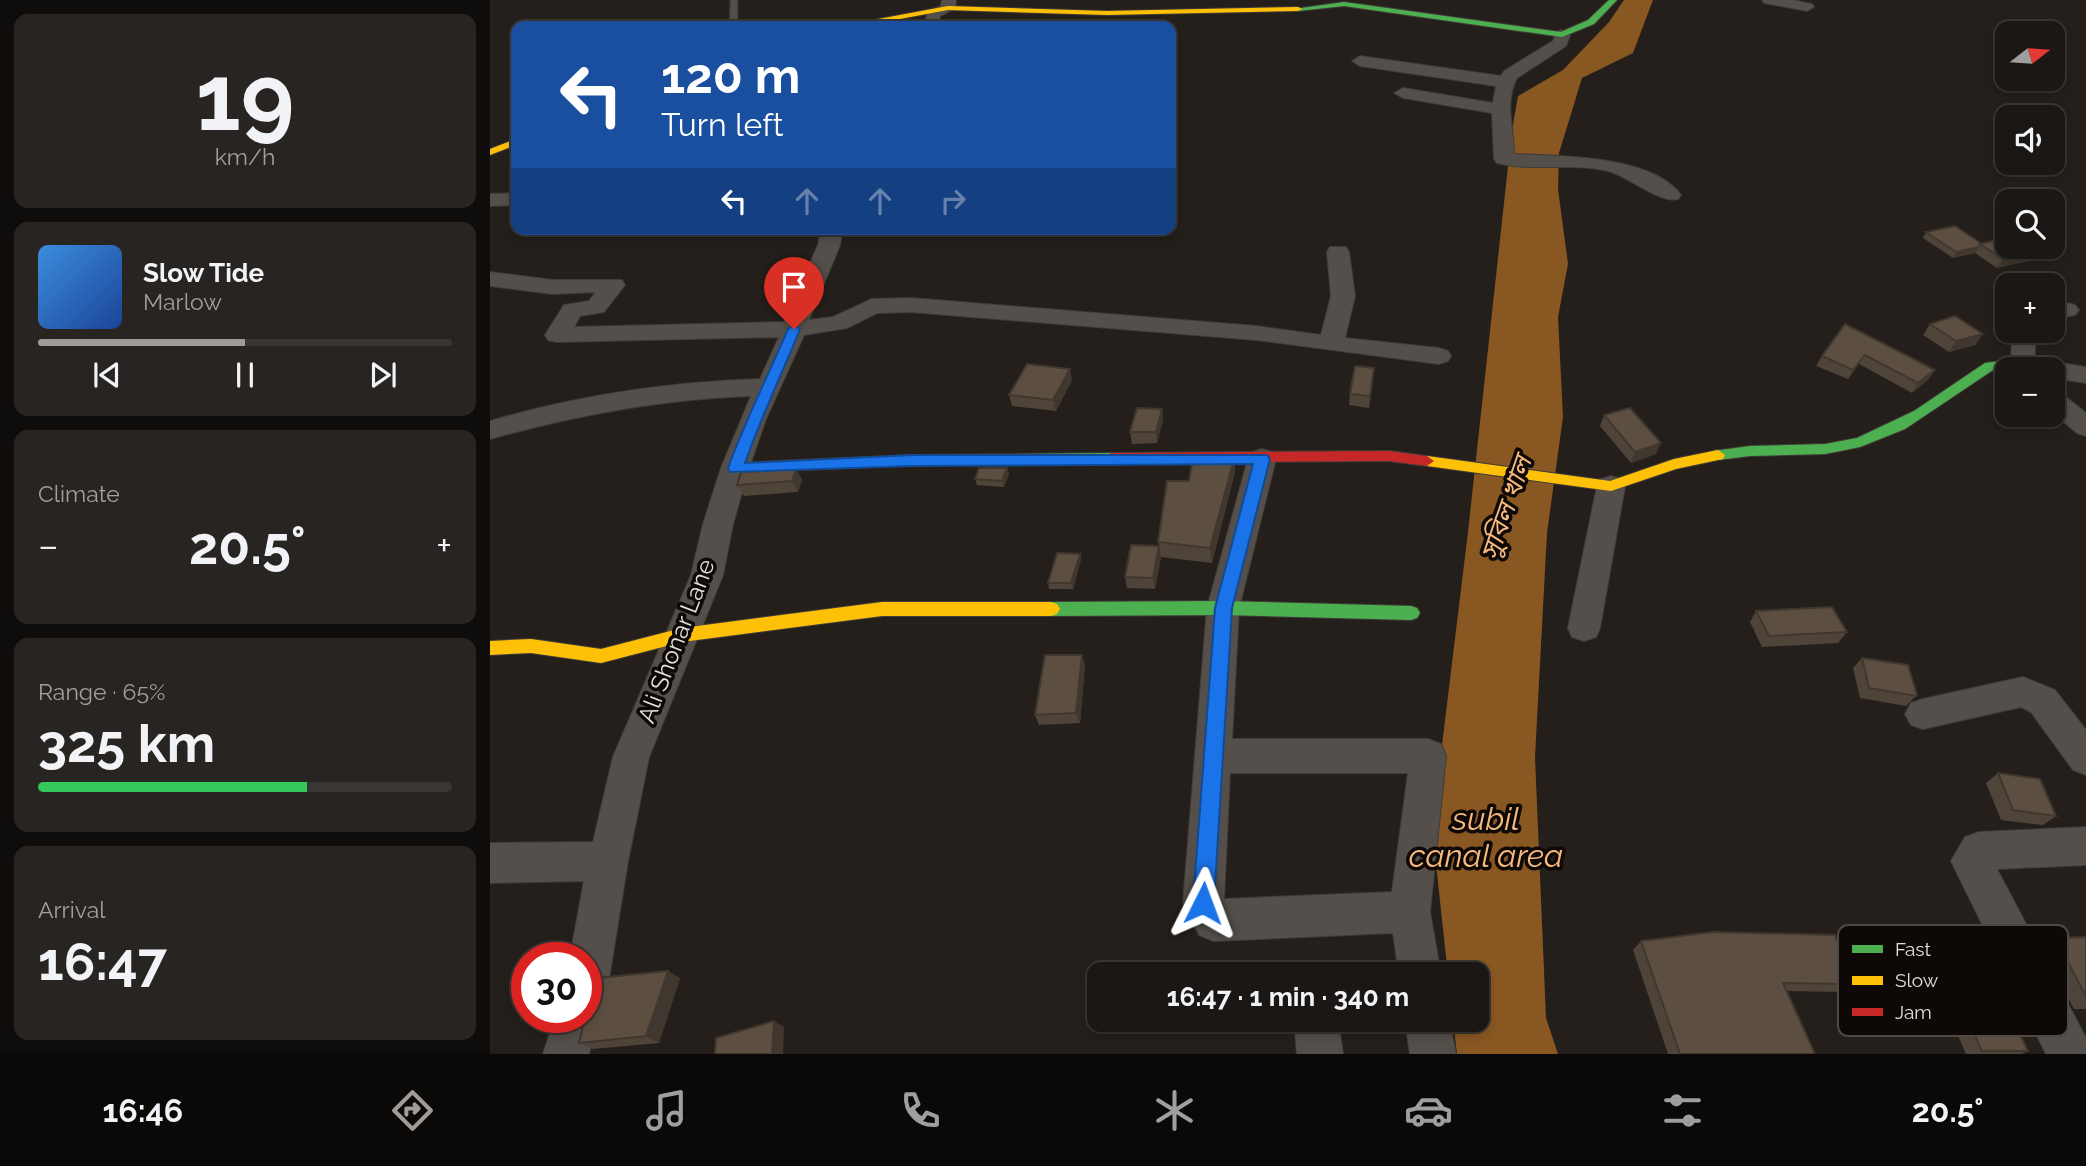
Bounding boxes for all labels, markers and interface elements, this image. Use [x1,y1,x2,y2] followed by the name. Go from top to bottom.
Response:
[1995,21,2065,91] north arrow
[1995,21,2065,427] map controls
[196,44,294,151] text: 19
[661,47,800,104] text: 120 m
[546,49,637,140] icon: left
[1995,105,2065,175] button: sound
[661,106,783,143] text: Turn left
[215,143,275,170] text: km/h
[715,182,753,220] icon: left
[788,182,826,220] icon: ahead
[861,182,899,220] icon: ahead
[934,182,972,220] icon: right
[1995,189,2065,259] button: search
[764,257,824,329] pin
[143,258,264,288] text: Slow Tide
[775,268,813,306] icon: arrive
[1995,273,2065,343] button: +
[143,288,222,315] text: Marlow
[88,356,126,394] icon: previous
[226,356,264,394] icon: pause
[364,356,402,394] icon: next
[1995,357,2065,427] button: −
[1474,448,1539,564] water label: সুবিল খাল
[38,480,120,507] text: Climate
[189,515,306,576] text: 20.5°
[38,523,58,568] text: −
[436,523,452,568] text: +
[631,555,721,727] street label: Ali Shonar Lane
[38,678,165,705] text: Range · 65%
[38,713,215,774] text: 325 km
[1409,800,1563,874] water label: subil canal area
[1166,866,1240,940] position arrow
[38,896,105,923] text: Arrival
[1838,925,2068,1036] legend
[38,931,167,992] text: 16:47
[1895,938,1931,960] text: Fast
[511,942,602,1033] speed limit sign: 30
[1895,969,1939,991] text: Slow
[1167,982,1409,1012] text: 16:47 · 1 min · 340 m
[1895,1001,1932,1023] text: Jam
[388,1086,437,1135] icon: directions
[642,1086,691,1135] icon: music
[896,1086,945,1135] icon: phone
[1150,1086,1199,1135] icon: climate
[1404,1086,1453,1135] icon: car
[1658,1086,1707,1135] icon: filters
[102,1092,183,1129] text: 16:46
[1912,1092,1984,1129] text: 20.5°

